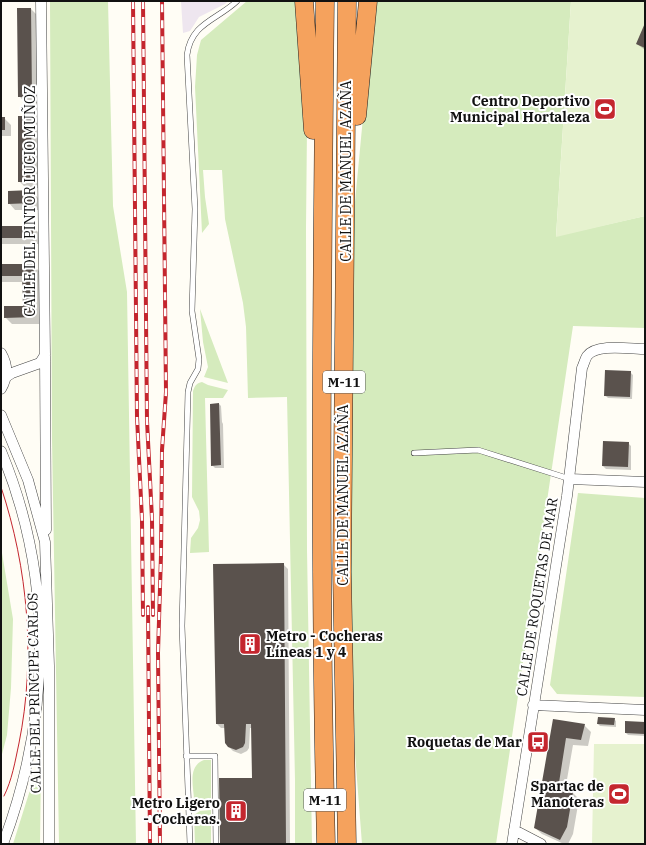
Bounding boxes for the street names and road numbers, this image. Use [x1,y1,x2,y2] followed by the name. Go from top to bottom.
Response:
[337,80,355,262] street label: CALLE DE MANUEL AZAÑA
[21,85,39,317] street label: CALLE DEL PINTOR LUCIO MUÑOZ
[323,371,365,393] road number: M-11
[334,404,352,586] street label: CALLE DE MANUEL AZAÑA
[512,496,562,698] street label: CALLE DE ROQUETAS DE MAR
[22,592,45,794] street label: CALLE DEL PRÍNCIPE CARLOS
[304,789,346,811] road number: M-11

